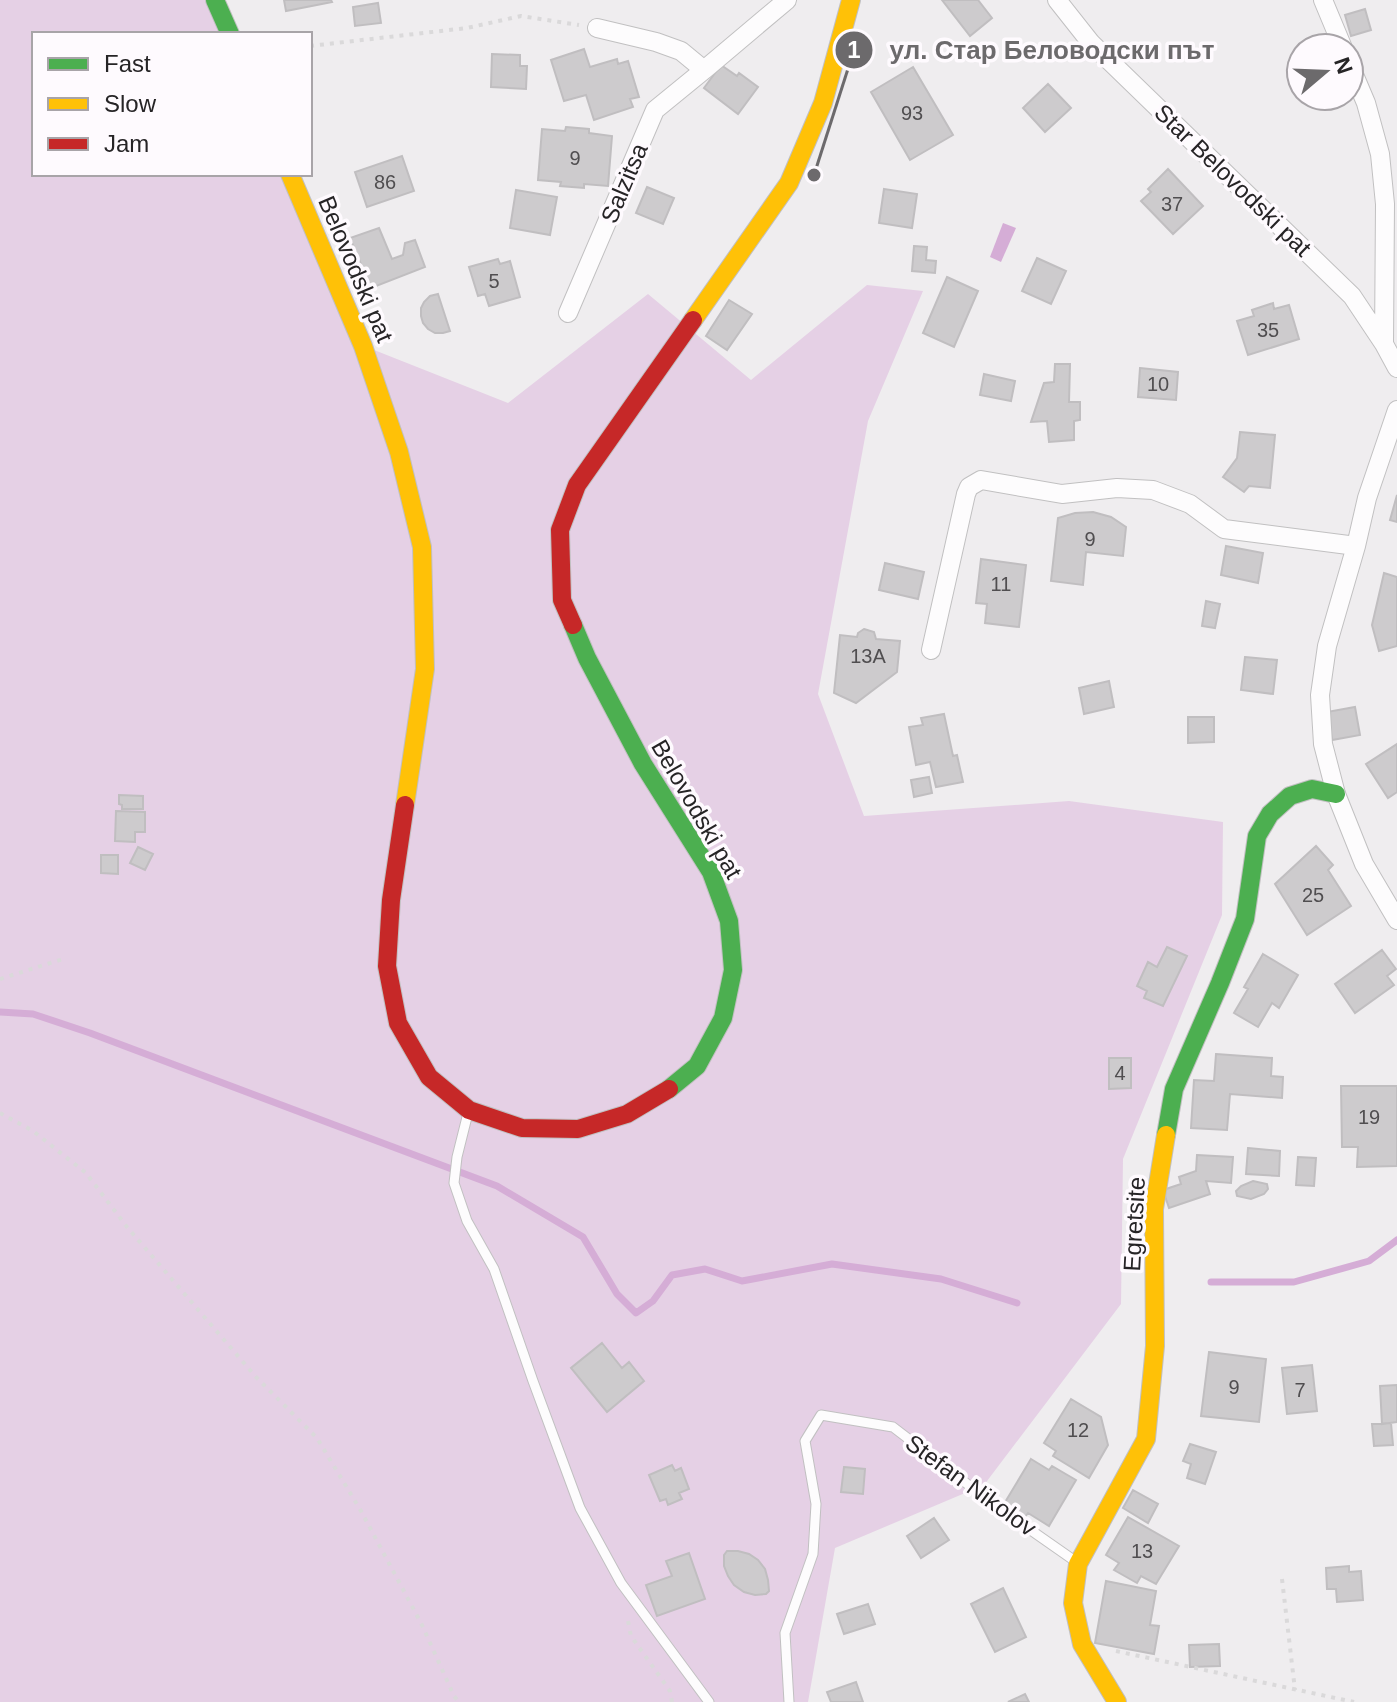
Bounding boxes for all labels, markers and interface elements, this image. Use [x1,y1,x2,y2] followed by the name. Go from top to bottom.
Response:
[834,25,1230,75] callout: ул. Стар Беловодски път
[32,32,312,176] legend
[1285,32,1365,112] north arrow
[890,35,1215,65] text: ул. Стар Беловодски път
[847,36,861,63] text: 1
[104,50,151,77] text: Fast
[1329,54,1358,77] text: N
[104,90,157,117] text: Slow
[1149,98,1317,262] street label: Star Belovodski pat
[901,102,923,124] house number: 93
[104,130,149,157] text: Jam
[595,138,653,227] street label: Salzitsa
[569,147,581,169] house number: 9
[374,171,396,193] house number: 86
[313,192,399,346] street label: Belovodski pat
[1161,193,1183,215] house number: 37
[488,270,500,292] house number: 5
[1257,319,1279,341] house number: 35
[1147,373,1169,395] house number: 10
[1084,528,1096,550] house number: 9
[991,573,1011,595] house number: 11
[850,645,886,667] house number: 13А
[646,735,748,884] street label: Belovodski pat
[1302,884,1324,906] house number: 25
[1114,1062,1126,1084] house number: 4
[1358,1106,1380,1128] house number: 19
[1118,1176,1150,1272] street label: Egretsite
[1228,1376,1240,1398] house number: 9
[1294,1379,1306,1401] house number: 7
[1067,1419,1089,1441] house number: 12
[900,1429,1042,1541] street label: Stefan Nikolov
[1131,1540,1153,1562] house number: 13

